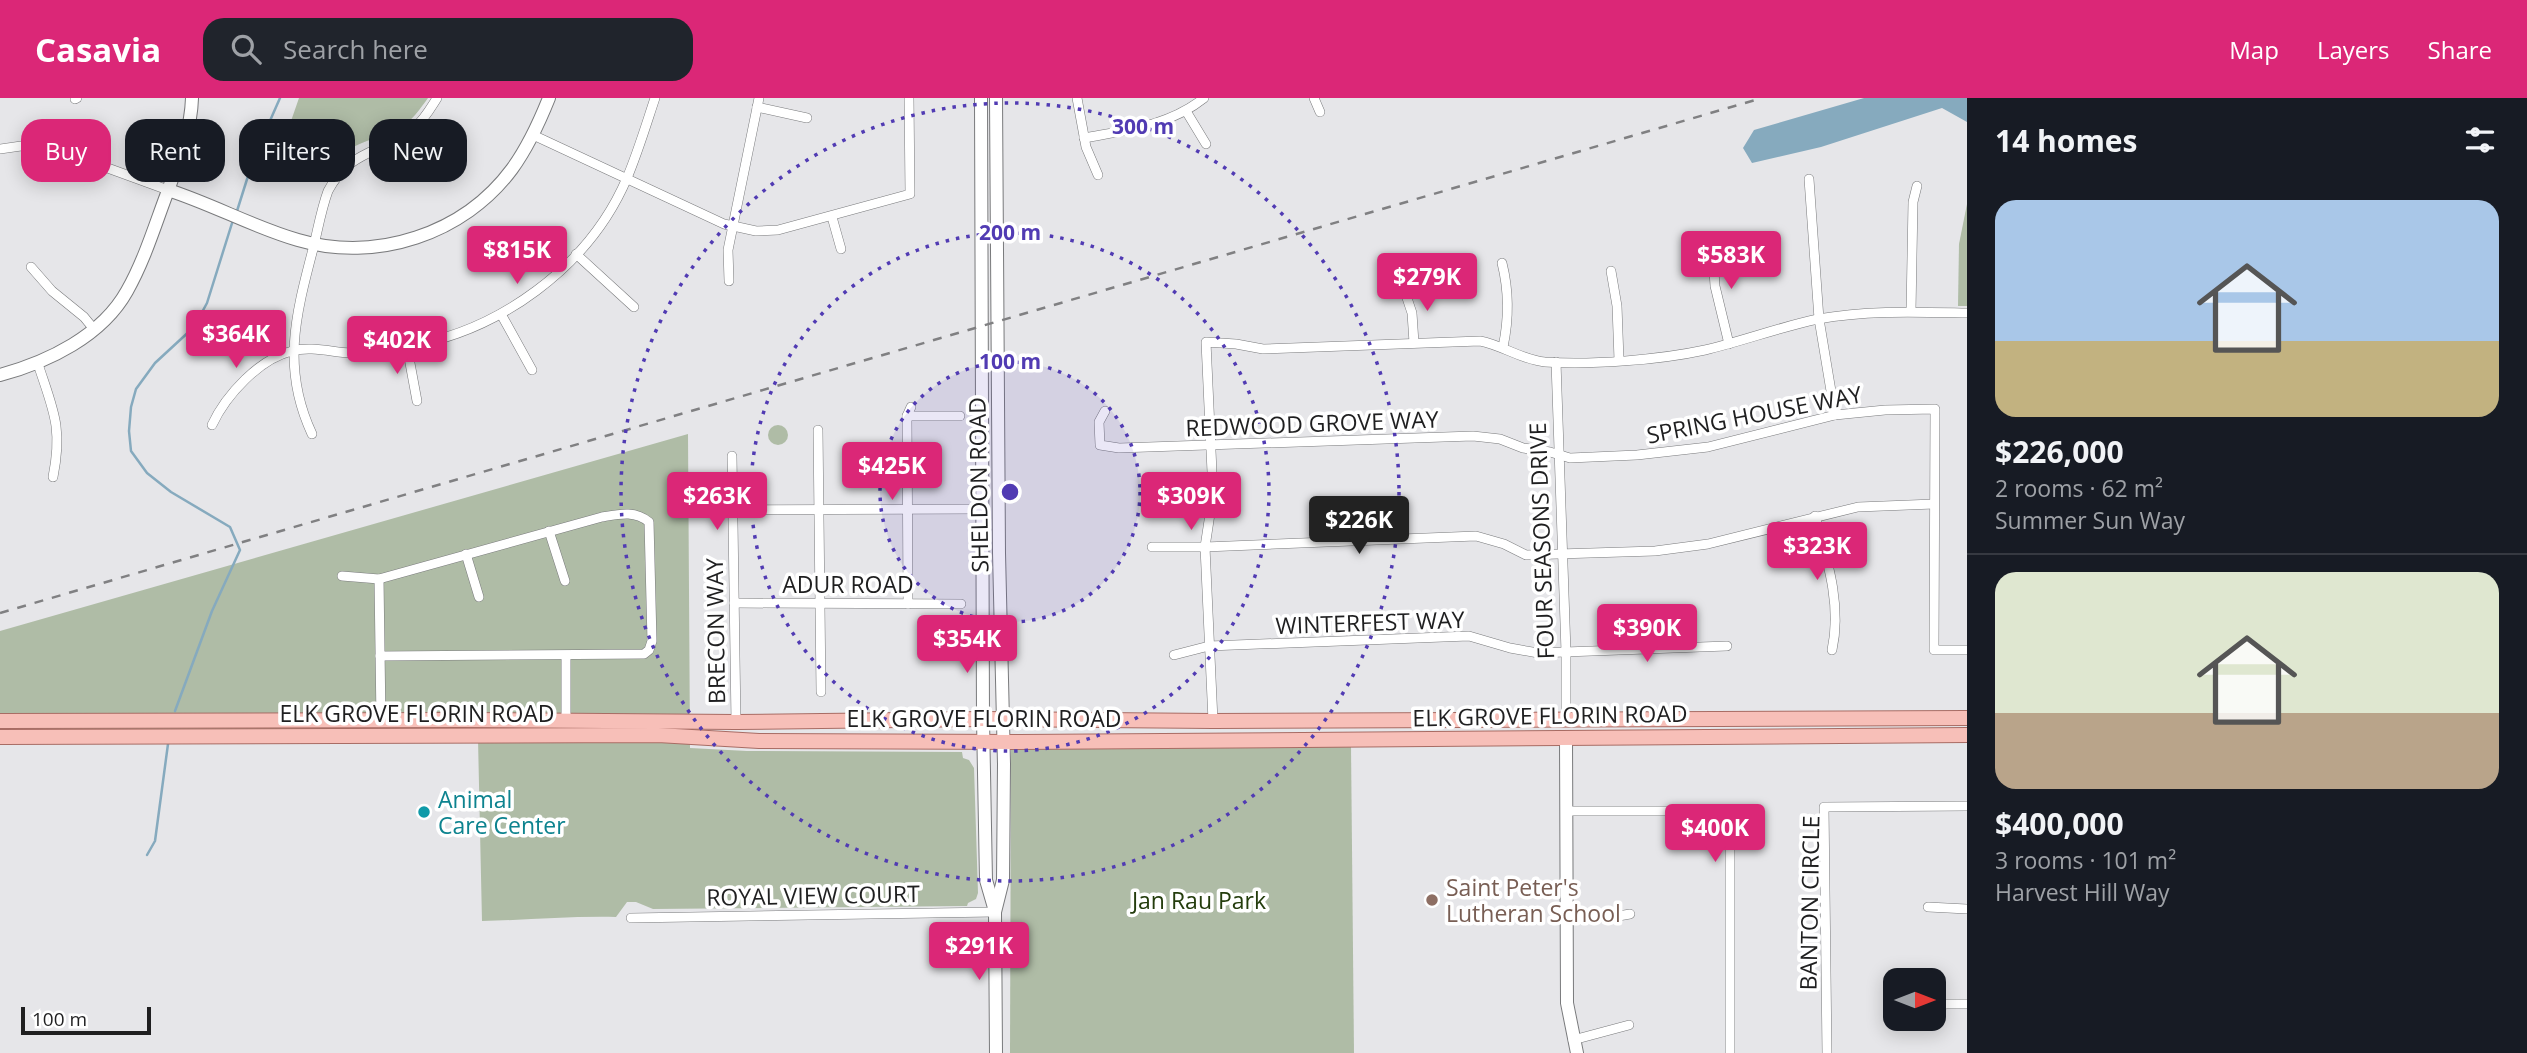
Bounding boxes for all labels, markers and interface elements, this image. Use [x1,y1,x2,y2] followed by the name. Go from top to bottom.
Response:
[203,18,693,81] search box
[35,27,161,72] text: Casavia
[227,30,265,68] icon: search
[283,31,428,67] text: Search here
[2229,33,2279,66] text: Map
[2317,33,2390,66] text: Layers
[2428,33,2492,66] text: Share
[1112,112,1174,140] text: 300 m
[21,119,111,182] chip: Buy
[125,119,225,182] chip: Rent
[239,119,355,182] chip: Filters
[369,119,467,182] chip: New
[1995,120,2138,161] text: 14 homes
[2461,121,2499,159] icon: filters
[979,218,1041,246] text: 200 m
[468,226,566,286] pin: $815K
[1682,232,1780,291] pin: $583K
[483,233,551,265] text: $815K
[1697,238,1765,270] text: $583K
[2184,245,2310,371] icon: home
[1378,254,1476,313] pin: $279K
[1393,260,1461,292] text: $279K
[187,310,285,370] pin: $364K
[348,316,446,376] pin: $402K
[202,317,270,349] text: $364K
[363,323,431,355] text: $402K
[979,347,1041,375] text: 100 m
[1644,377,1865,451] street label: SPRING HOUSE WAY
[960,397,996,573] street label: SHELDON ROAD
[1185,403,1439,443] street label: REDWOOD GROVE WAY
[1521,422,1561,660] street label: FOUR SEASONS DRIVE
[1995,431,2124,472] text: $226,000
[843,442,941,502] pin: $425K
[858,449,926,481] text: $425K
[668,472,766,532] pin: $263K
[1142,472,1240,532] pin: $309K
[1995,472,2163,504] text: 2 rooms · 62 m²
[683,479,751,511] text: $263K
[1157,479,1225,511] text: $309K
[998,480,1022,504] centre of rings
[1310,496,1408,556] pin: $226K
[1325,503,1393,535] text: $226K
[1995,504,2185,536] text: Summer Sun Way
[1768,522,1866,582] pin: $323K
[1783,529,1851,561] text: $323K
[698,558,732,704] street label: BRECON WAY
[782,568,914,600] street label: ADUR ROAD
[1275,603,1465,641] street label: WINTERFEST WAY
[1598,604,1696,664] pin: $390K
[1613,611,1681,643] text: $390K
[918,616,1016,675] pin: $354K
[2184,617,2310,743] icon: home
[933,622,1001,654] text: $354K
[279,697,555,729] street label: ELK GROVE FLORIN ROAD
[1412,697,1688,733] street label: ELK GROVE FLORIN ROAD
[846,702,1122,734] street label: ELK GROVE FLORIN ROAD
[438,783,566,841] place label: Animal Care Center
[1995,803,2124,844] text: $400,000
[416,804,432,820] marker: Animal Care Center
[1666,804,1764,864] pin: $400K
[1681,811,1749,843] text: $400K
[1791,815,1827,991] street label: BANTON CIRCLE
[1995,844,2176,876] text: 3 rooms · 101 m²
[1446,871,1621,929] place label: Saint Peter's Lutheran School
[1995,876,2170,908] text: Harvest Hill Way
[706,877,920,913] street label: ROYAL VIEW COURT
[1130,884,1266,916] park label: Jan Rau Park
[1424,892,1440,908] marker: Saint Peter's Lutheran School
[930,922,1028,982] pin: $291K
[945,929,1013,961] text: $291K
[1883,968,1946,1031] north arrow
[1883,968,1946,1031] map controls
[21,1004,150,1036] scale bar
[32,1006,87,1032] text: 100 m

